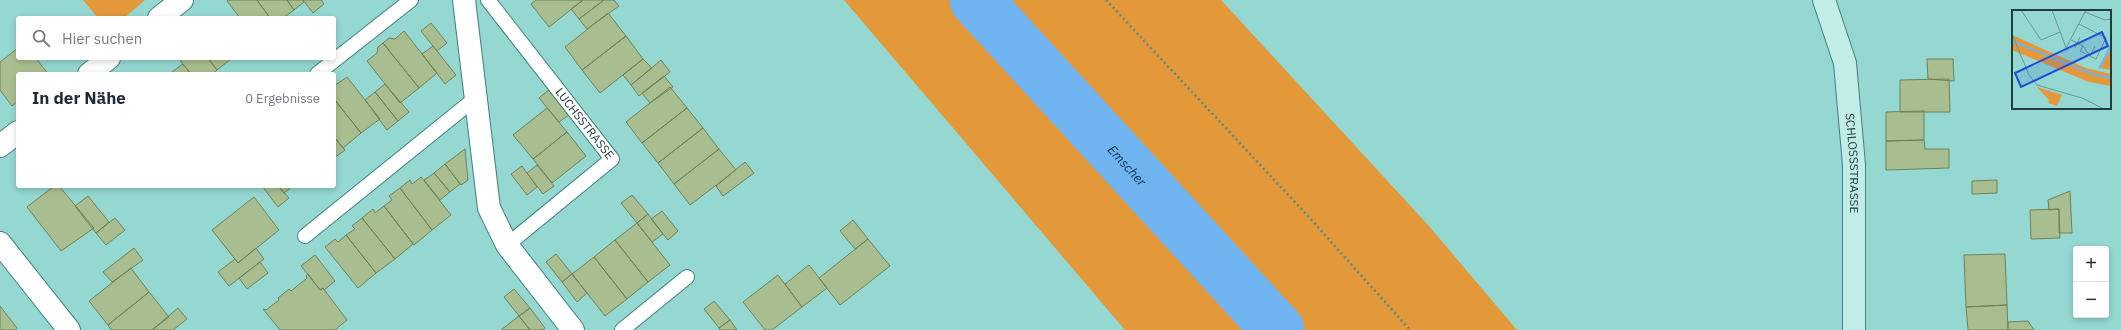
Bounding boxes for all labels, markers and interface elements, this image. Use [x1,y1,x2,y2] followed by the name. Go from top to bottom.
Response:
[2012,10,2111,109] inset map
[16,16,336,60] search box
[30,27,52,49] icon: search
[62,29,142,48] text: Hier suchen
[552,85,617,162] street label: LUCHSSTRASSE
[32,87,126,109] text: In der Nähe
[245,90,320,107] text: 0 Ergebnisse
[1842,112,1862,214] street label: SCHLOSSSTRASSE
[1104,142,1151,191] water label: Emscher
[2073,246,2109,318] map controls
[2073,246,2109,282] button: +
[2073,282,2109,318] button: −

